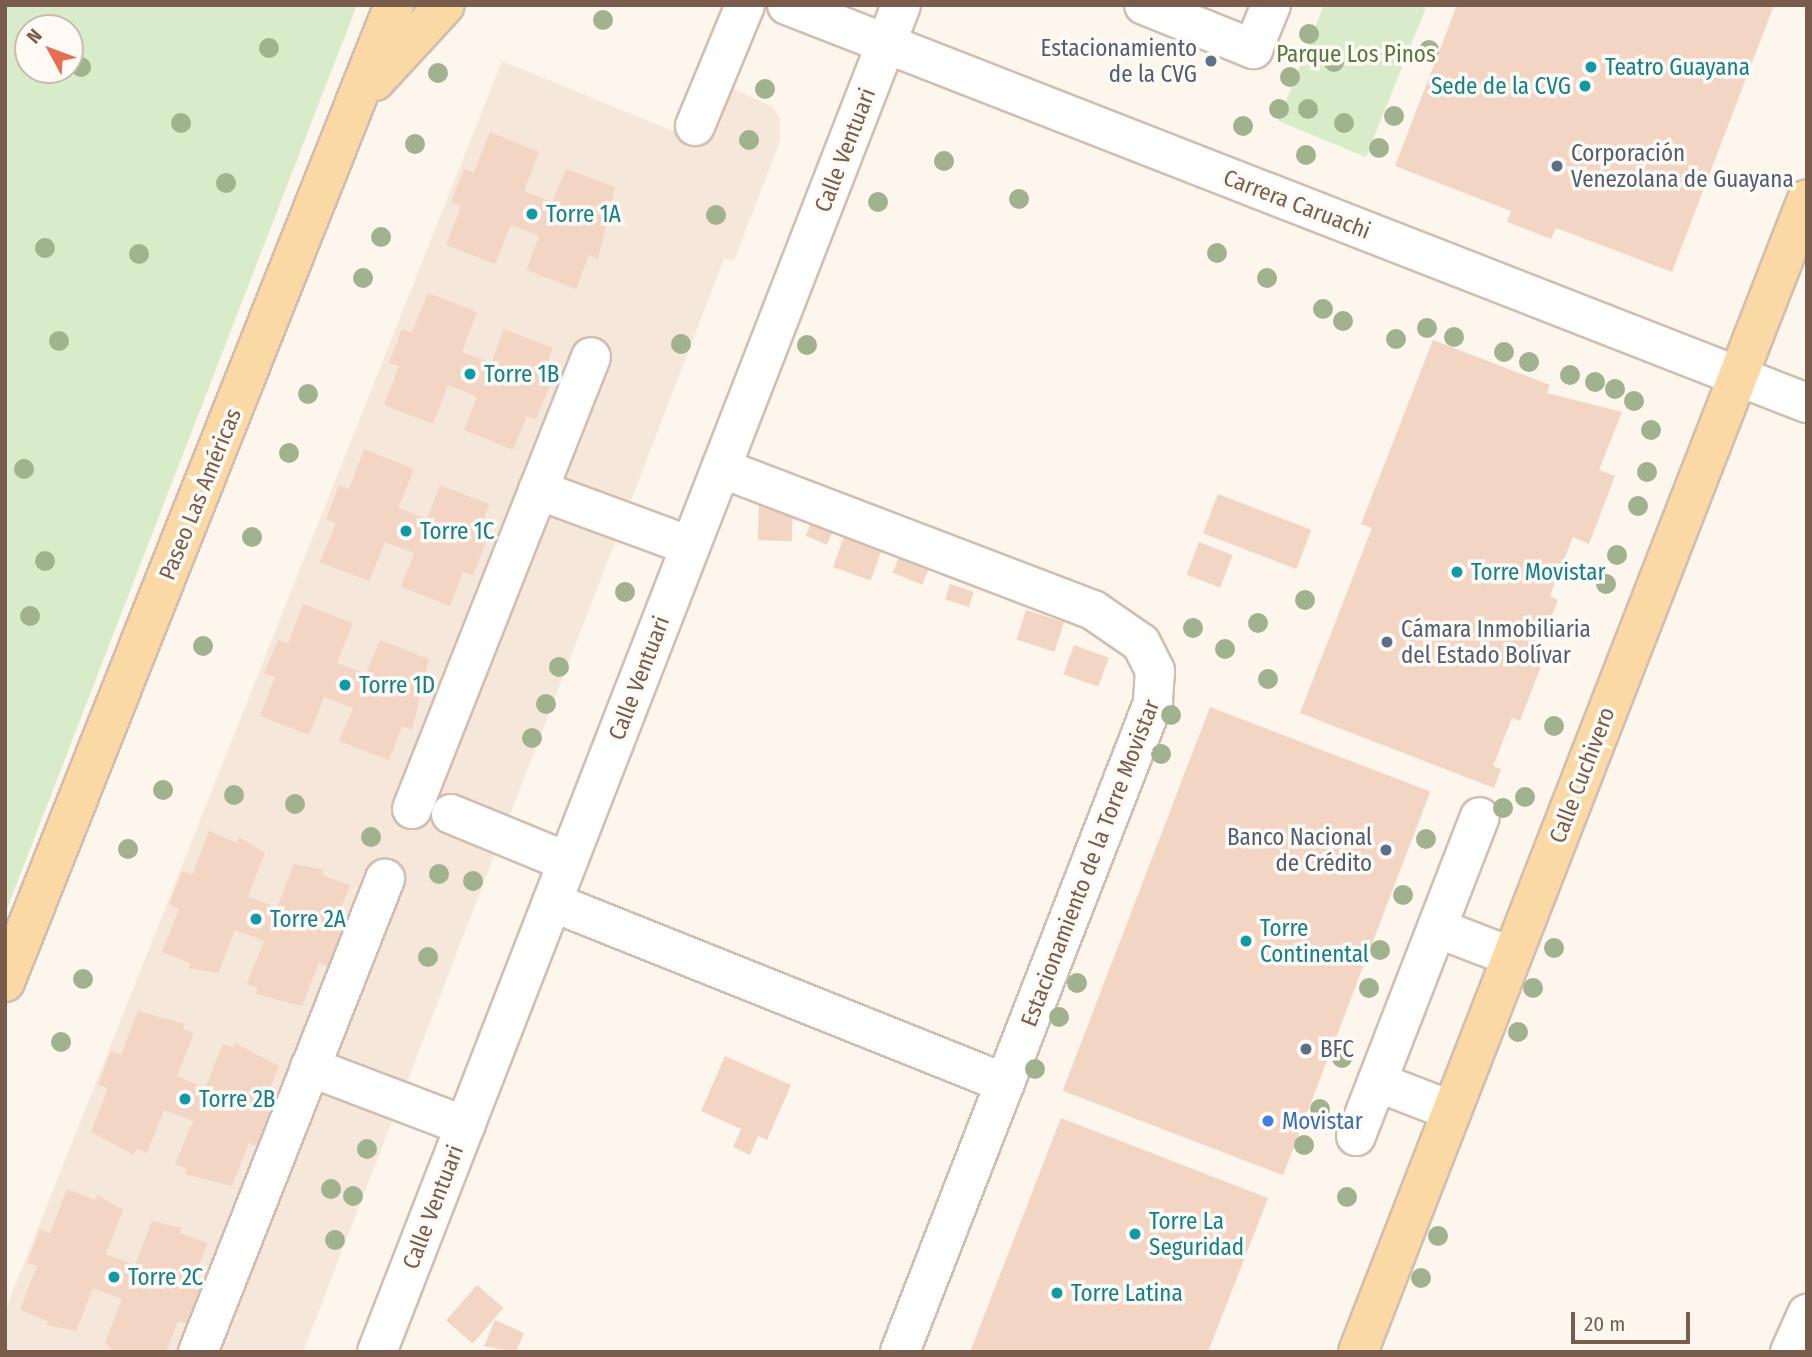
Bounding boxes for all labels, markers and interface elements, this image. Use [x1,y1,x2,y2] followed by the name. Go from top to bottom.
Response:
[14,14,84,84] north arrow
[22,24,47,48] text: N
[1041,34,1197,88] place label: Estacionamiento de la CVG
[1276,40,1436,68] park label: Parque Los Pinos
[1203,53,1219,69] marker: Estacionamiento de la CVG
[1605,53,1750,81] place label: Teatro Guayana
[1583,59,1599,75] marker: Teatro Guayana
[1431,72,1571,100] place label: Sede de la CVG
[1577,78,1593,94] marker: Sede de la CVG
[809,84,881,216] street label: Calle Ventuari
[1571,139,1794,193] place label: Corporación Venezolana de Guayana
[1549,158,1565,174] marker: Corporación Venezolana de Guayana
[1220,163,1374,245] street label: Carrera Caruachi
[546,200,621,228] place label: Torre 1A
[524,206,540,222] marker: Torre 1A
[484,360,559,388] place label: Torre 1B
[462,366,478,382] marker: Torre 1B
[153,404,247,584] street label: Paseo Las Américas
[420,517,494,545] place label: Torre 1C
[398,523,414,539] marker: Torre 1C
[1471,558,1606,586] place label: Torre Movistar
[1449,564,1465,580] marker: Torre Movistar
[603,612,675,744] street label: Calle Ventuari
[1401,615,1591,669] place label: Cámara Inmobiliaria del Estado Bolívar
[1379,634,1395,650] marker: Cámara Inmobiliaria del Estado Bolívar
[359,671,435,699] place label: Torre 1D
[337,677,353,693] marker: Torre 1D
[1015,696,1165,1030] street label: Estacionamiento de la Torre Movistar
[1543,703,1621,847] street label: Calle Cuchivero
[1227,823,1372,877] place label: Banco Nacional de Crédito
[1378,842,1394,858] marker: Banco Nacional de Crédito
[270,905,346,933] place label: Torre 2A
[248,911,264,927] marker: Torre 2A
[1260,914,1369,968] place label: Torre Continental
[1238,933,1254,949] marker: Torre Continental
[1320,1035,1354,1063] place label: BFC
[1298,1041,1314,1057] marker: BFC
[199,1085,275,1113] place label: Torre 2B
[177,1091,193,1107] marker: Torre 2B
[1282,1107,1363,1135] place label: Movistar
[1260,1113,1276,1129] marker: Movistar
[397,1141,469,1273] street label: Calle Ventuari
[1149,1207,1244,1261] place label: Torre La Seguridad
[1127,1226,1143,1242] marker: Torre La Seguridad
[128,1263,203,1291] place label: Torre 2C
[106,1269,122,1285] marker: Torre 2C
[1071,1279,1183,1307] place label: Torre Latina
[1049,1285,1065,1301] marker: Torre Latina
[1574,1298,1693,1342] scale bar
[1584,1311,1625,1337] text: 20 m

